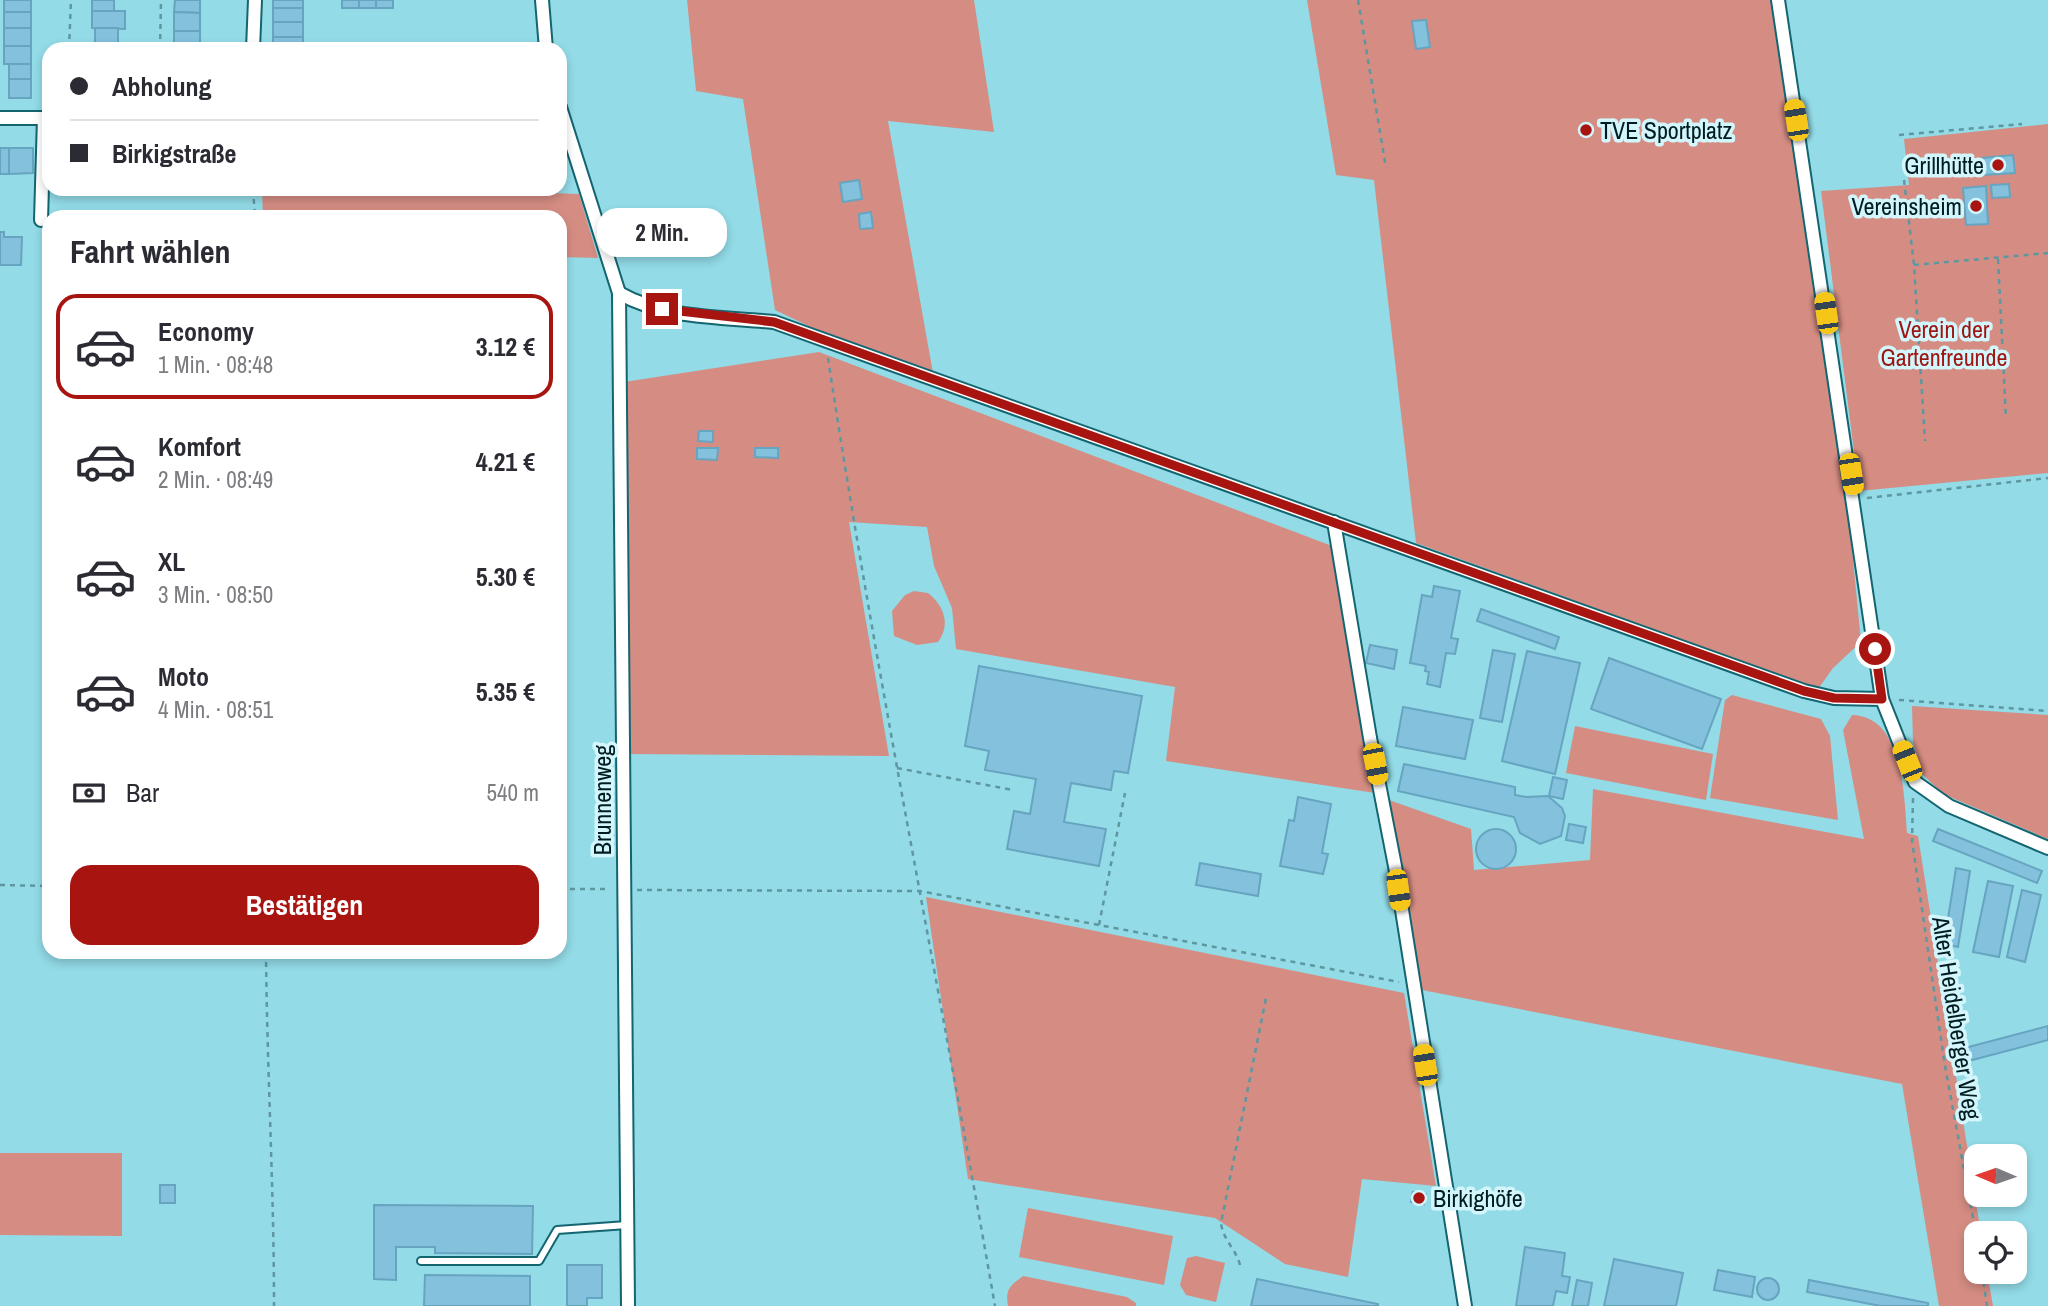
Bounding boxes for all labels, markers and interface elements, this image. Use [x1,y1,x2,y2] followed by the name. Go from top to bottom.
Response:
[112,69,211,104] text: Abholung
[1783,98,1810,142] car
[1600,114,1733,146] place label: TVE Sportplatz
[1578,122,1594,138] marker: TVE Sportplatz
[112,136,236,171] text: Birkigstraße
[1904,149,1984,181] place label: Grillhütte
[1990,157,2006,173] marker: Grillhütte
[1852,190,1962,222] place label: Vereinsheim
[1968,198,1984,214] marker: Vereinsheim
[597,208,727,256] callout: 2 Min.
[635,217,689,248] text: 2 Min.
[70,230,231,273] text: Fahrt wählen
[1813,291,1840,335] car
[646,293,678,325] route end
[1881,313,2007,373] park label: Verein der Gartenfreunde
[158,314,254,349] text: Economy
[74,315,137,378] icon: car
[476,329,535,364] text: 3.12 €
[158,349,273,380] text: 1 Min. · 08:48
[158,429,241,464] text: Komfort
[74,430,137,493] icon: car
[476,444,535,479] text: 4.21 €
[1838,452,1865,496] car
[158,464,273,495] text: 2 Min. · 08:49
[158,544,185,579] text: XL
[74,545,137,608] icon: car
[476,559,535,594] text: 5.30 €
[158,579,273,610] text: 3 Min. · 08:50
[1859,633,1891,665] route start
[158,659,209,694] text: Moto
[74,660,137,723] icon: car
[476,674,535,709] text: 5.35 €
[158,694,273,725] text: 4 Min. · 08:51
[1890,738,1925,784] car
[1361,741,1390,787] car
[586,745,618,855] street label: Brunnenweg
[70,774,108,812] icon: cash
[126,775,159,810] text: Bar
[487,777,539,808] text: 540 m
[70,865,539,945] button: Bestätigen
[1385,868,1412,912] car
[1925,913,1989,1122] street label: Alter Heidelberger Weg
[1412,1043,1439,1087] car
[1964,1144,2026,1208] north arrow
[1964,1144,2027,1284] map controls
[1433,1182,1523,1214] place label: Birkighöfe
[1411,1190,1427,1206] marker: Birkighöfe
[1964,1221,2027,1284] button: locate

